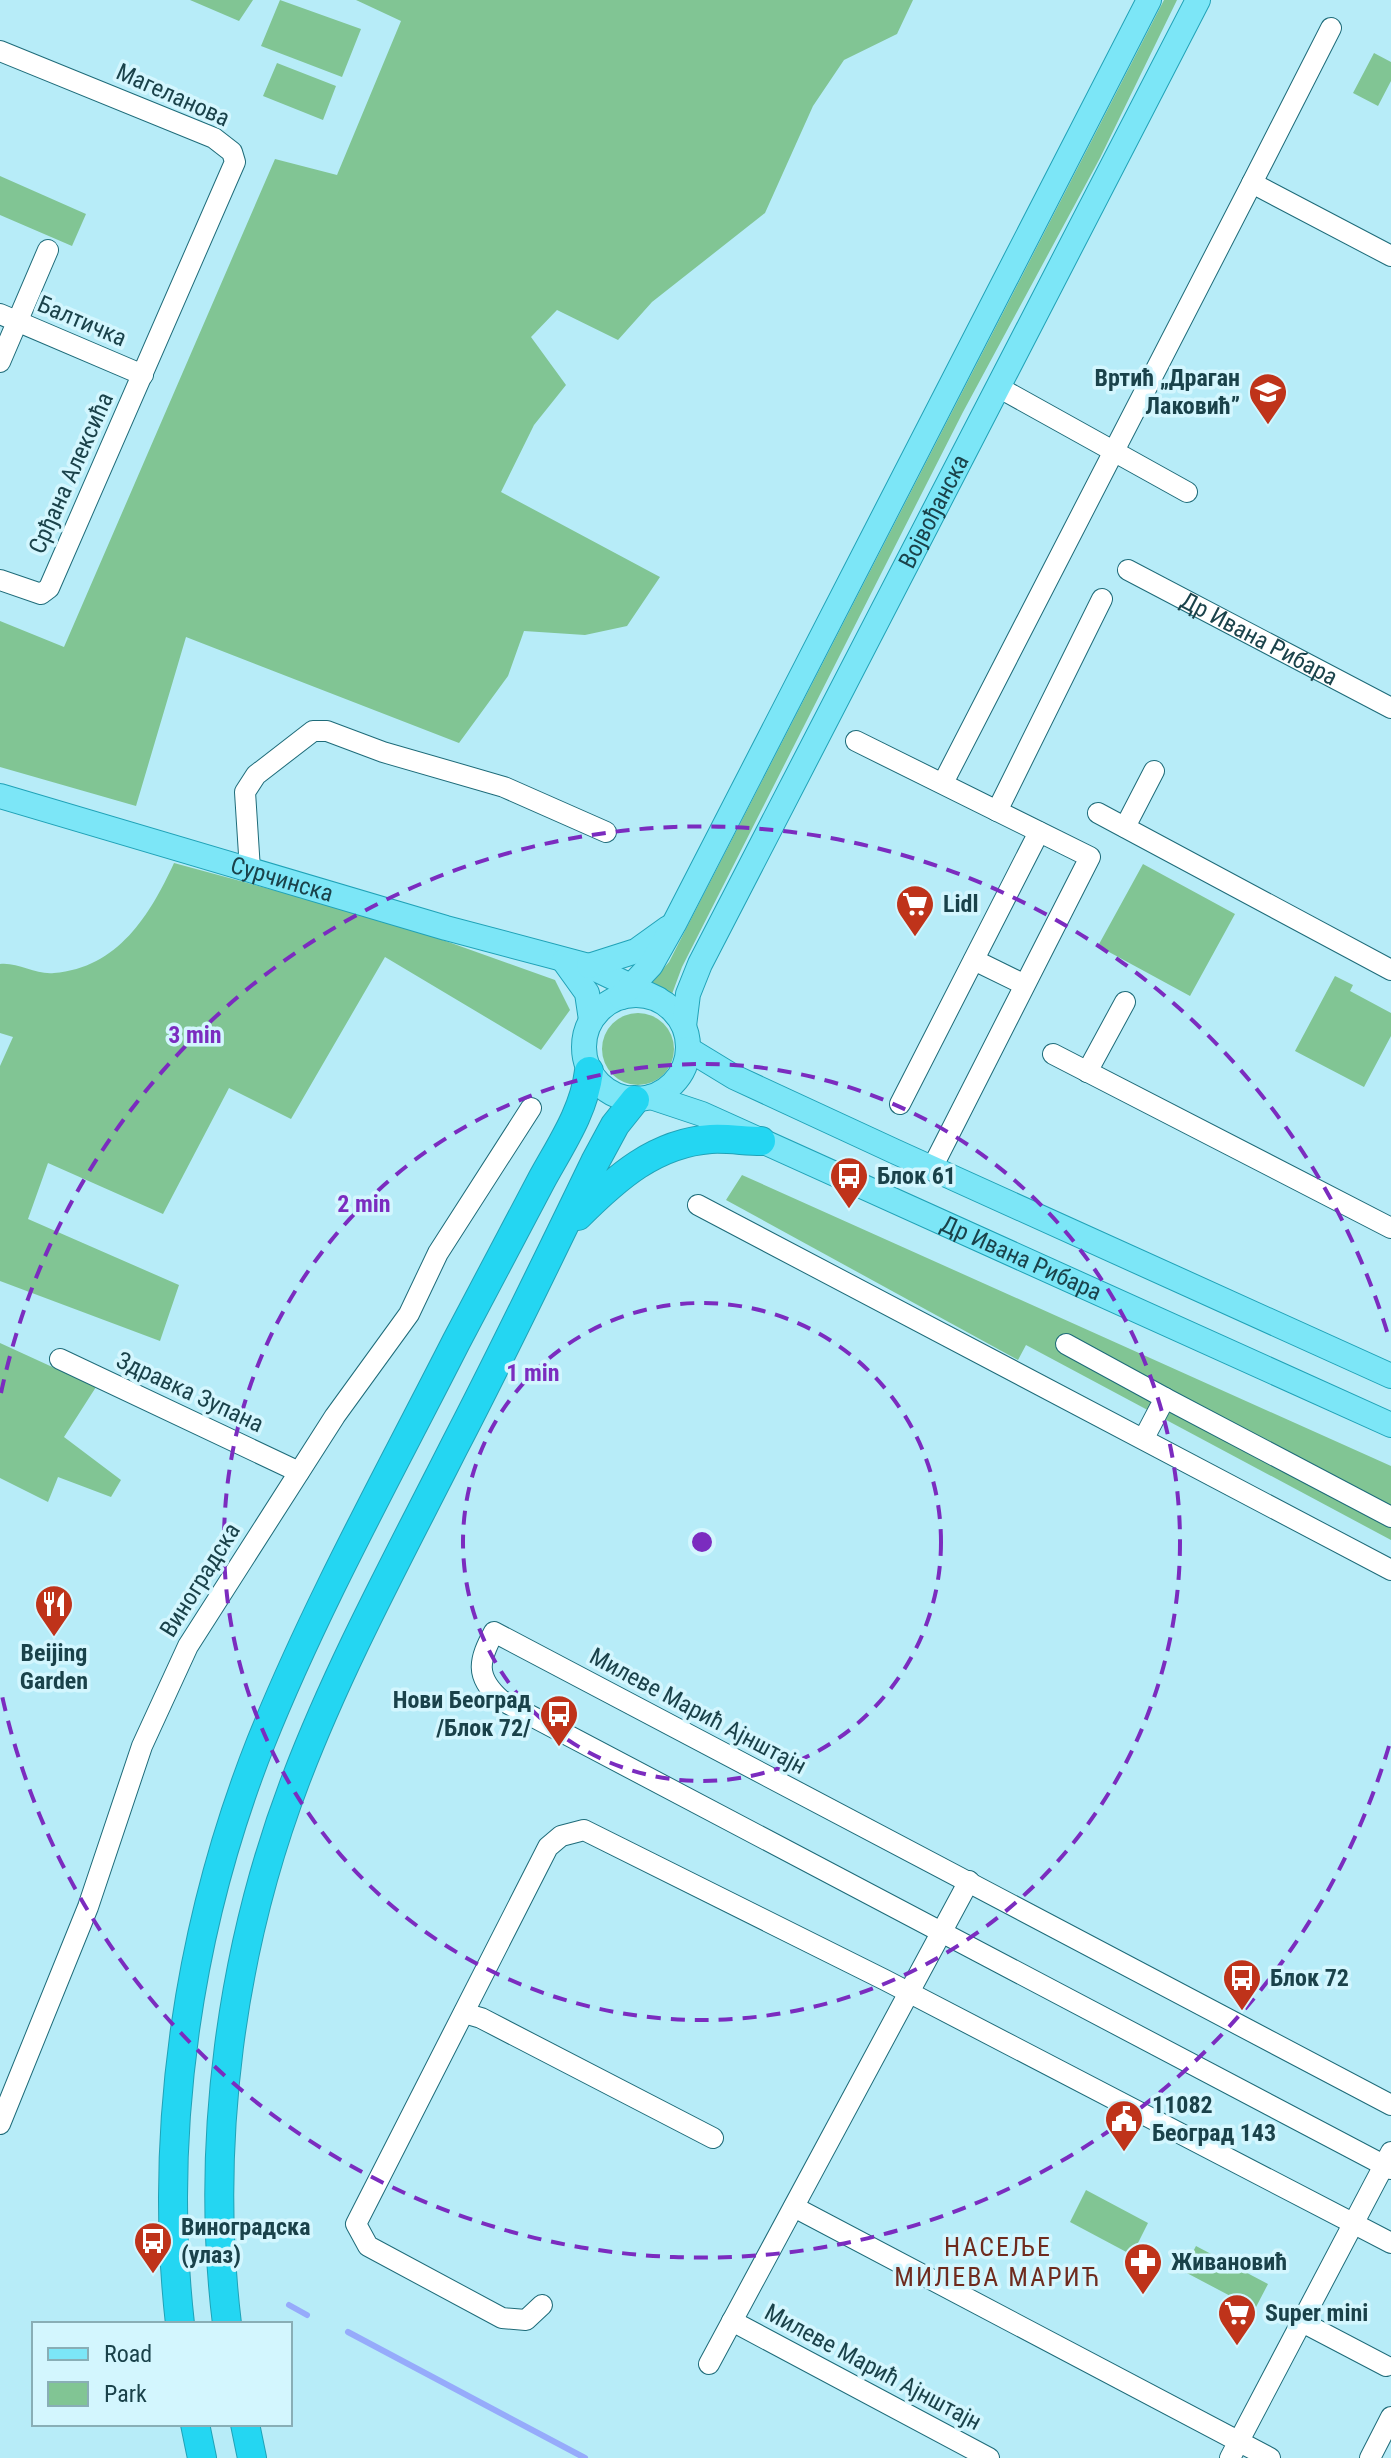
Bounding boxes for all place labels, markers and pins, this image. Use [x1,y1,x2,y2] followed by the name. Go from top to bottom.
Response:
[1094,364,1240,420] place label: Вртић „Драган Лаковић”
[1247,371,1289,426] school or university icon: Вртић „Драган Лаковић”
[894,883,936,938] supermarket icon: Lidl
[943,890,978,918] place label: Lidl
[828,1155,870,1210] bus stop icon: Блок 61
[877,1162,956,1190] place label: Блок 61
[688,1528,716,1556] centre of rings
[33,1583,75,1638] restaurant icon: Beijing Garden
[20,1639,88,1695] place label: Beijing Garden
[393,1686,531,1742] place label: Нови Београд /Блок 72/
[538,1693,580,1748] bus stop icon: Нови Београд /Блок 72/
[1221,1957,1263,2012] bus stop icon: Блок 72
[1270,1964,1349,1992] place label: Блок 72
[1152,2091,1276,2147] place label: 11082 Београд 143
[1103,2098,1145,2153] public building icon: 11082 Београд 143
[181,2213,310,2269] place label: Виноградска (улаз)
[132,2220,174,2275] bus stop icon: Виноградска (улаз)
[1122,2241,1164,2296] pharmacy icon: Живановић
[1171,2248,1287,2276] place label: Живановић
[1216,2292,1258,2347] supermarket icon: Super mini
[1265,2299,1368,2327] place label: Super mini

